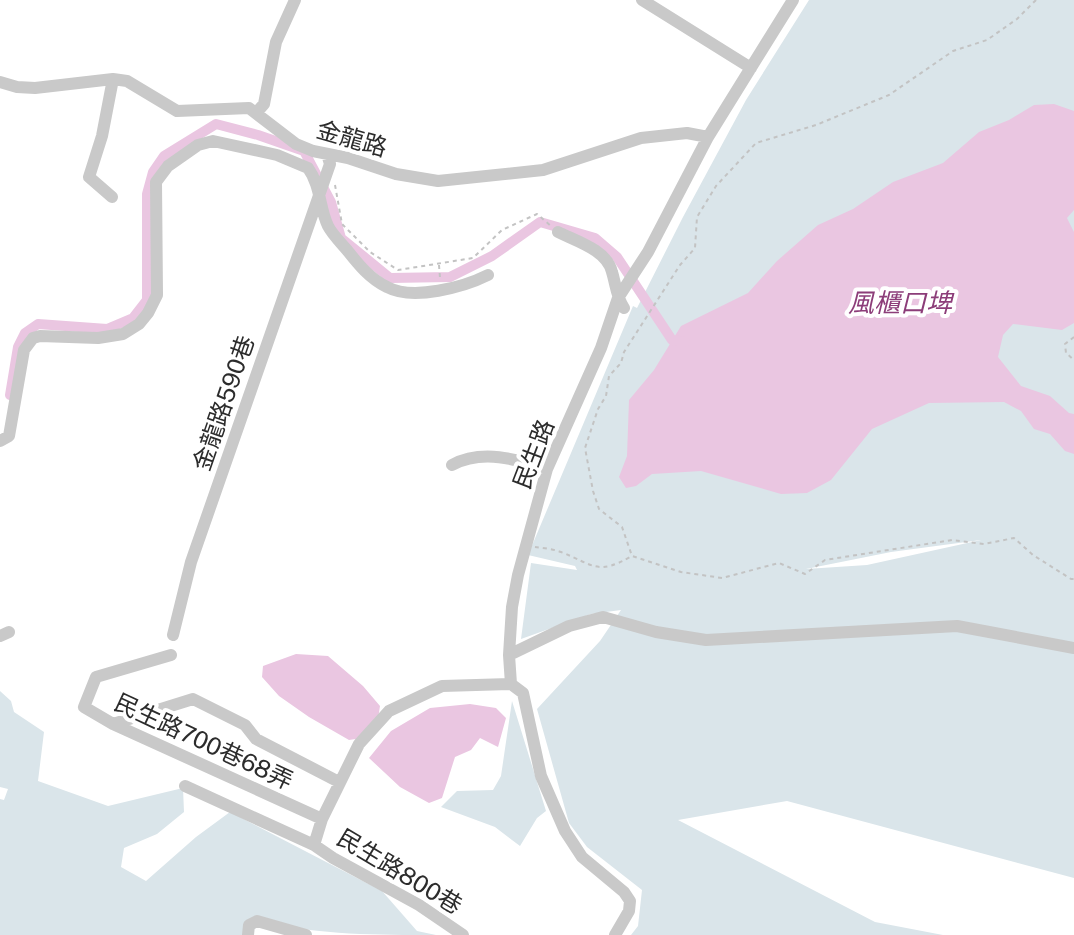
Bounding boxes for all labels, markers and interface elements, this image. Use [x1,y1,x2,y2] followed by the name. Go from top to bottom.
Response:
[314,115,390,161] street label: 金龍路
[848,287,955,318] water label: 風櫃口埤
[187,332,259,474] street label: 金龍路590巷
[507,415,559,493] street label: 民生路
[110,687,298,795] street label: 民生路700巷68弄
[333,823,467,919] street label: 民生路800巷

